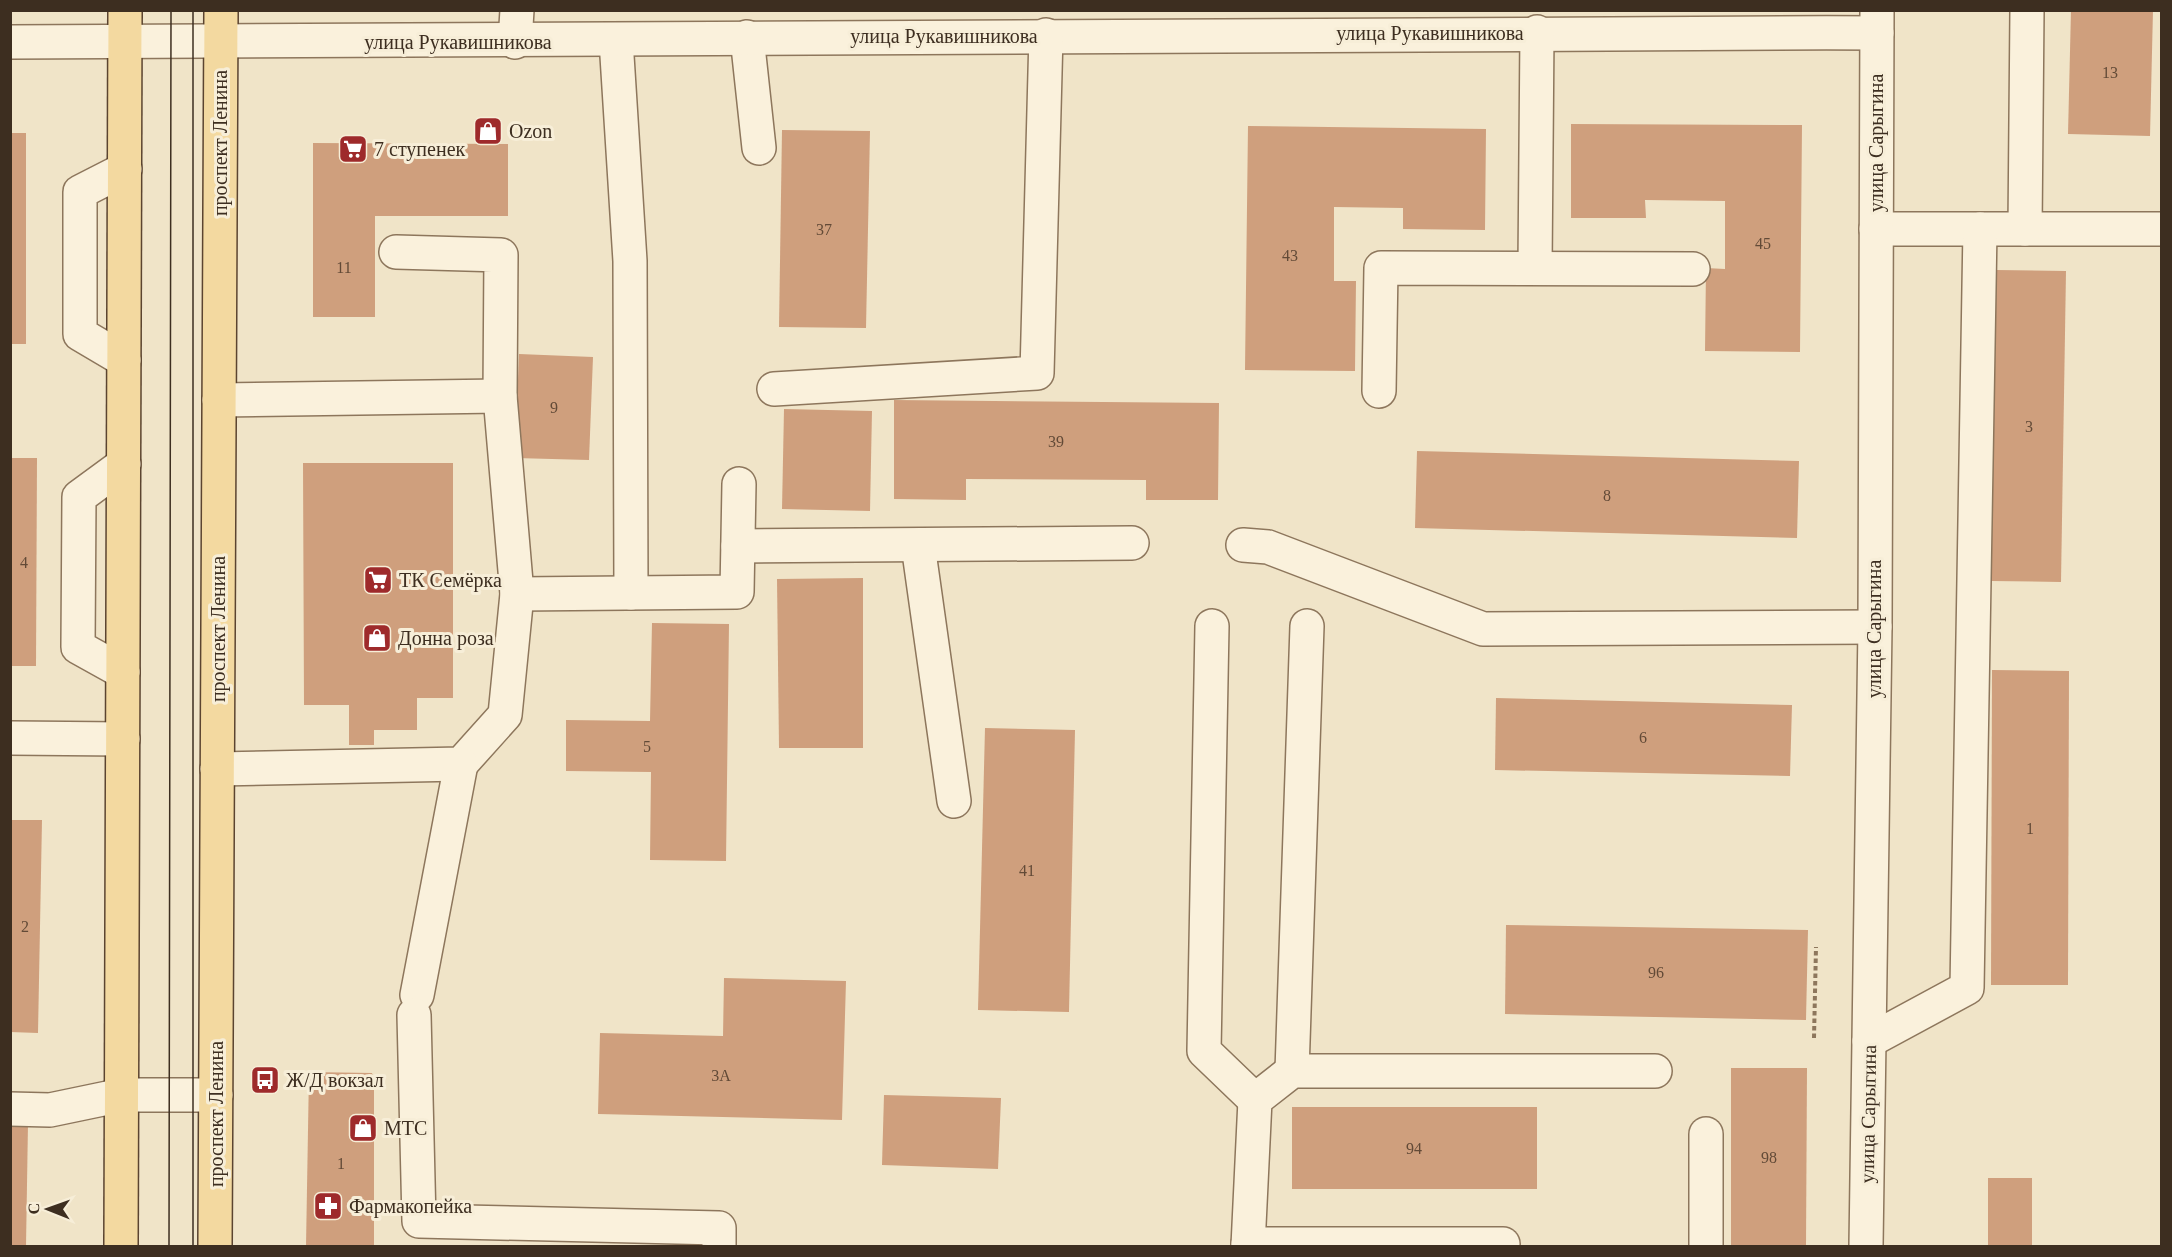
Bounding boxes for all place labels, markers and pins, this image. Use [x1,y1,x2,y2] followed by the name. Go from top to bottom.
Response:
[472,115,504,147] shop icon: Ozon
[509,120,552,142] place label: Ozon
[337,133,369,165] supermarket icon: 7 ступенек
[374,138,466,161] place label: 7 ступенек
[362,564,394,596] supermarket icon: ТК Семёрка
[399,569,502,592] place label: ТК Семёрка
[361,622,393,654] shop icon: Донна роза
[398,627,494,650] place label: Донна роза
[249,1064,281,1096] bus stop icon: Ж/Д вокзал
[286,1069,384,1092] place label: Ж/Д вокзал
[347,1112,379,1144] shop icon: МТС
[384,1117,427,1139] place label: МТС
[312,1190,344,1222] pharmacy icon: Фармакопейка
[349,1195,472,1218] place label: Фармакопейка

